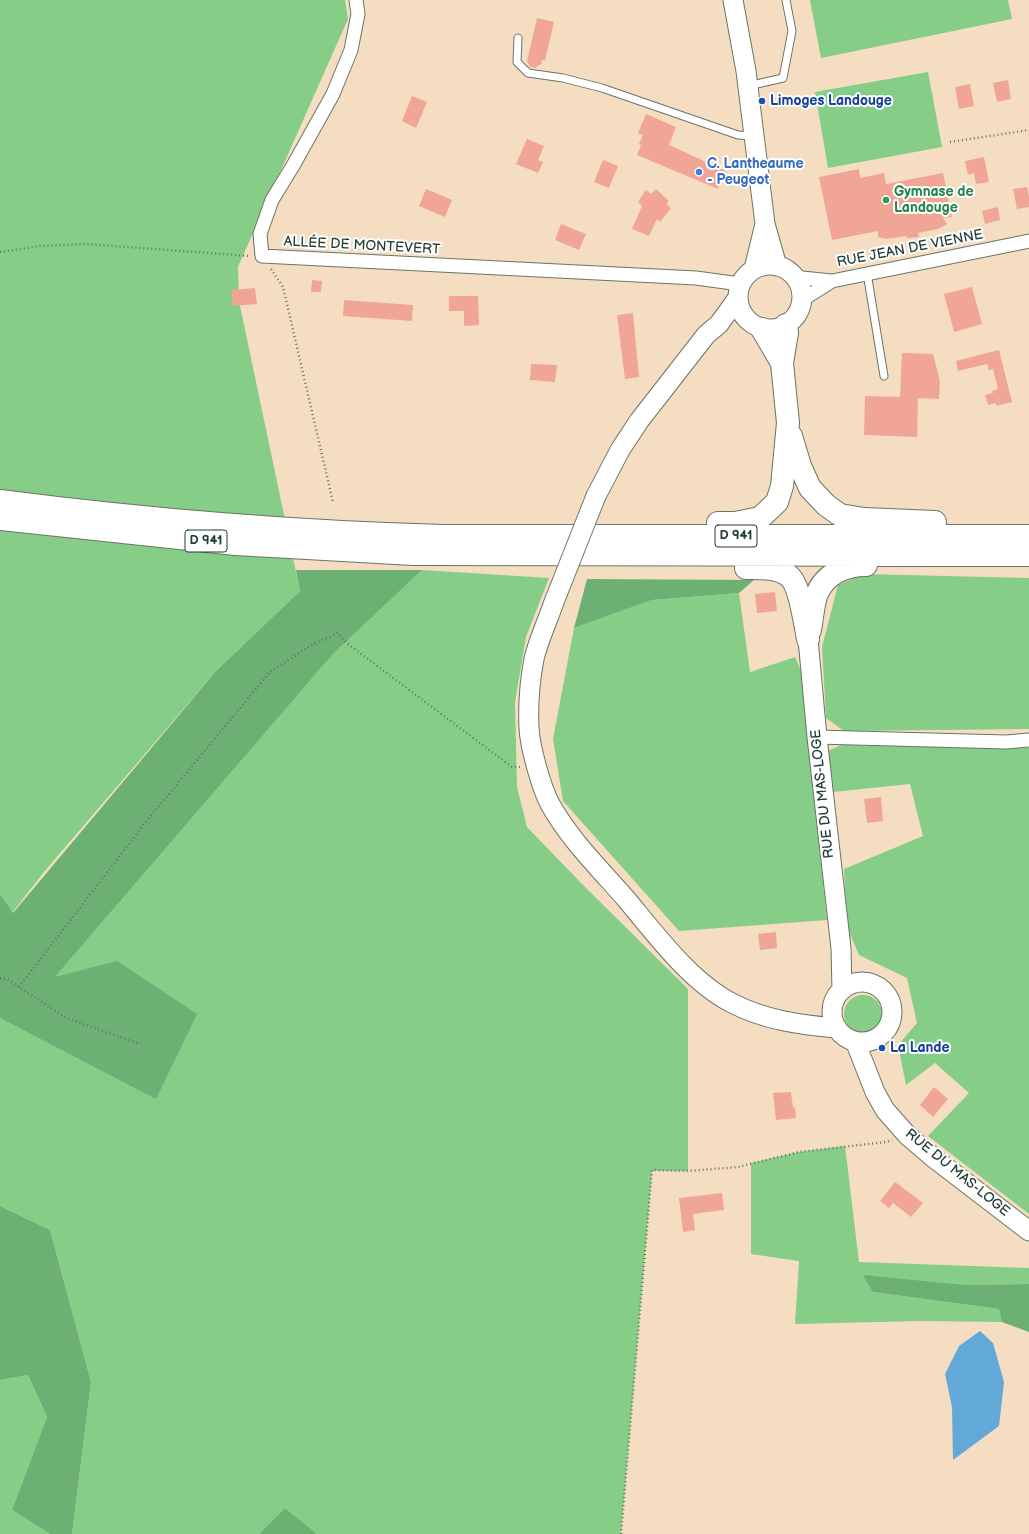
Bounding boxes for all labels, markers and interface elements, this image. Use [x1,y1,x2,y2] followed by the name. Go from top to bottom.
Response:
[770,93,892,109] place label: Limoges Landouge
[757,96,767,106] marker: Limoges Landouge
[707,156,803,188] place label: C. Lantheaume - Peugeot
[694,167,704,177] marker: C. Lantheaume - Peugeot
[894,184,973,216] place label: Gymnase de Landouge
[881,195,891,205] marker: Gymnase de Landouge
[835,227,985,271] street label: RUE JEAN DE VIENNE
[283,234,441,258] street label: ALLÉE DE MONTEVERT
[715,525,757,547] road number: D 941
[185,530,227,552] road number: D 941
[808,729,838,859] street label: RUE DU MAS-LOGE
[890,1040,950,1056] place label: La Lande
[877,1043,887,1053] marker: La Lande
[901,1126,1013,1220] street label: RUE DU MAS-LOGE

